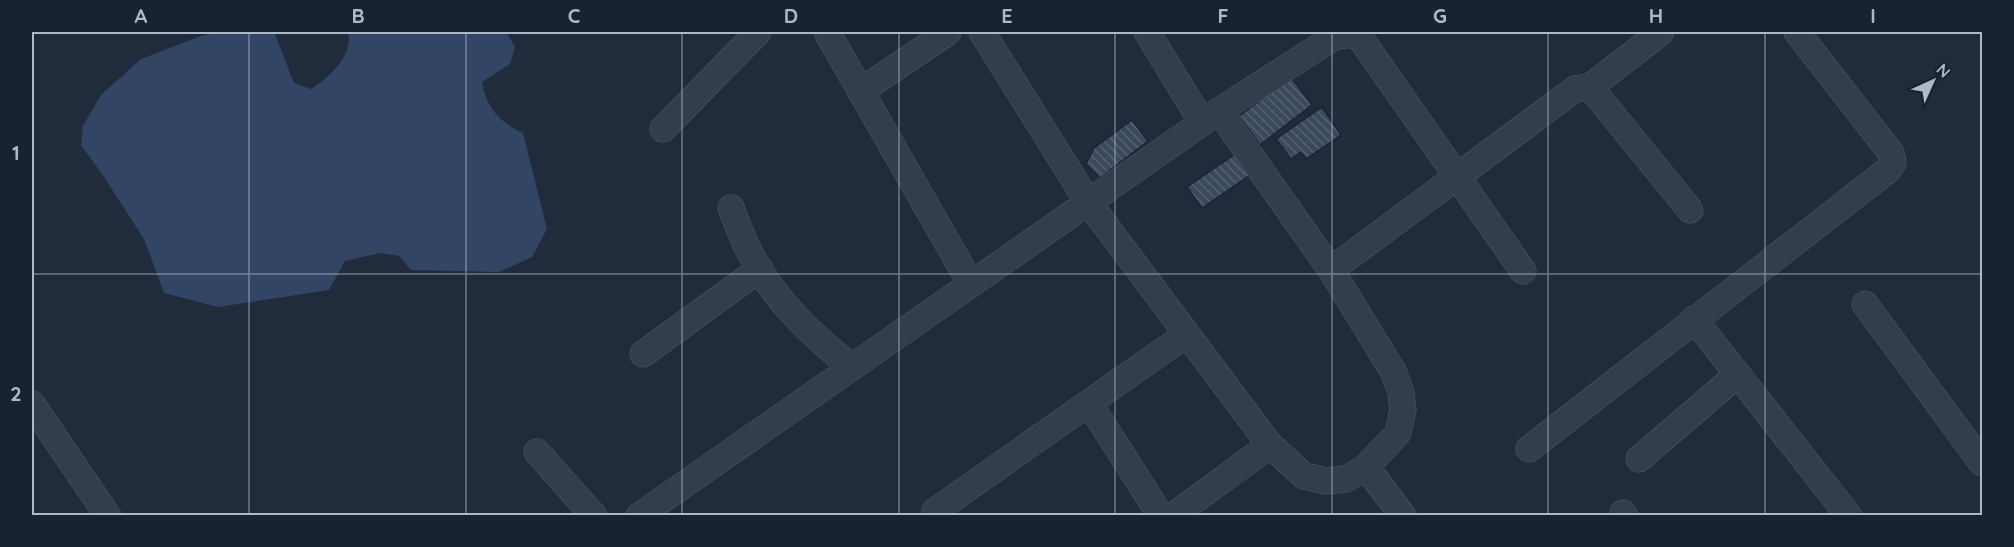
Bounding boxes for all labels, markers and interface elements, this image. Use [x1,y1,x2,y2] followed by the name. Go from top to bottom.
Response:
[135,3,148,28] text: A
[351,3,365,28] text: B
[568,3,581,28] text: C
[784,3,798,28] text: D
[1001,3,1013,28] text: E
[1217,3,1229,28] text: F
[1433,3,1447,28] text: G
[1649,3,1663,28] text: H
[1870,3,1876,28] text: I
[1903,51,1963,111] north arrow
[1932,59,1955,82] text: N
[12,140,20,165] text: 1
[10,381,22,406] text: 2

